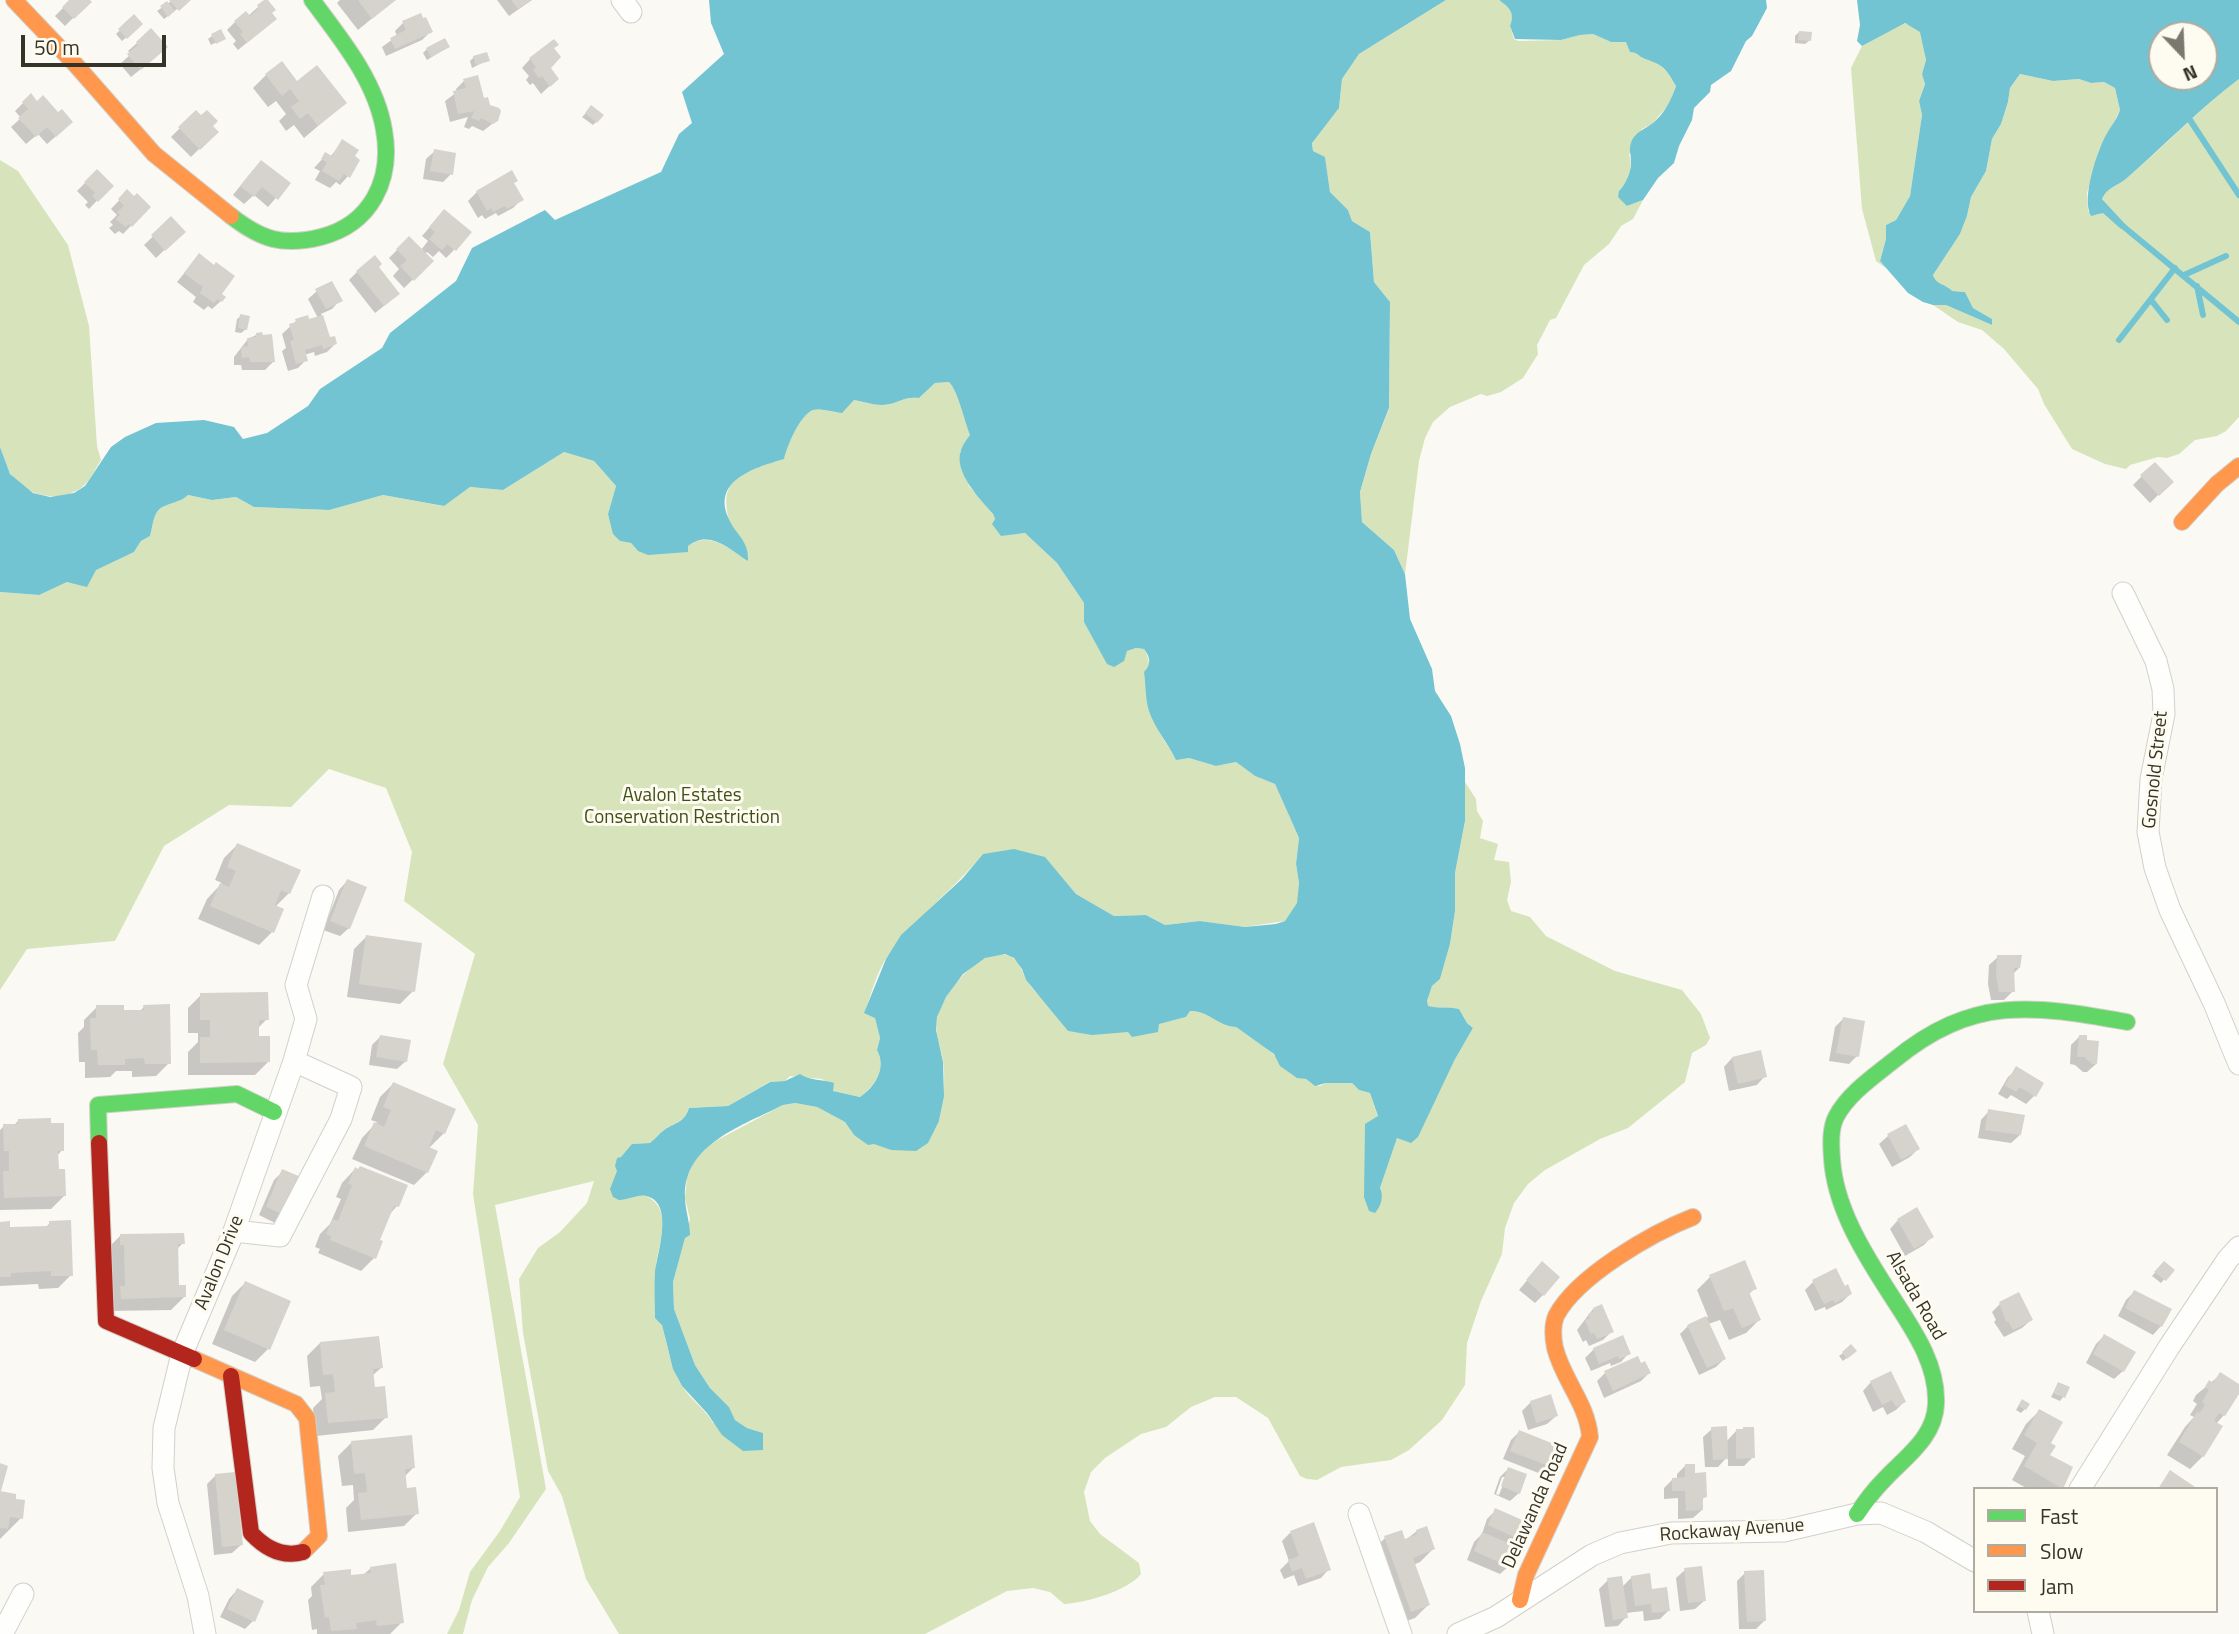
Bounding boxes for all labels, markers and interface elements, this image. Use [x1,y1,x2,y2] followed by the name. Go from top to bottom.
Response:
[24,21,170,65] scale bar
[2148,21,2218,91] north arrow
[34,31,80,63] text: 50 m
[2179,58,2202,90] text: N
[2138,710,2174,830] street label: Gosnold Street
[584,785,780,829] park label: Avalon Estates Conservation Restriction
[191,1212,249,1314] street label: Avalon Drive
[1880,1247,1950,1345] street label: Alsada Road
[1498,1440,1574,1572] street label: Delawanda Road
[1973,1487,2218,1613] legend
[2040,1500,2078,1532] text: Fast
[1659,1515,1805,1547] street label: Rockaway Avenue
[2040,1535,2083,1567] text: Slow
[2040,1570,2074,1602] text: Jam

